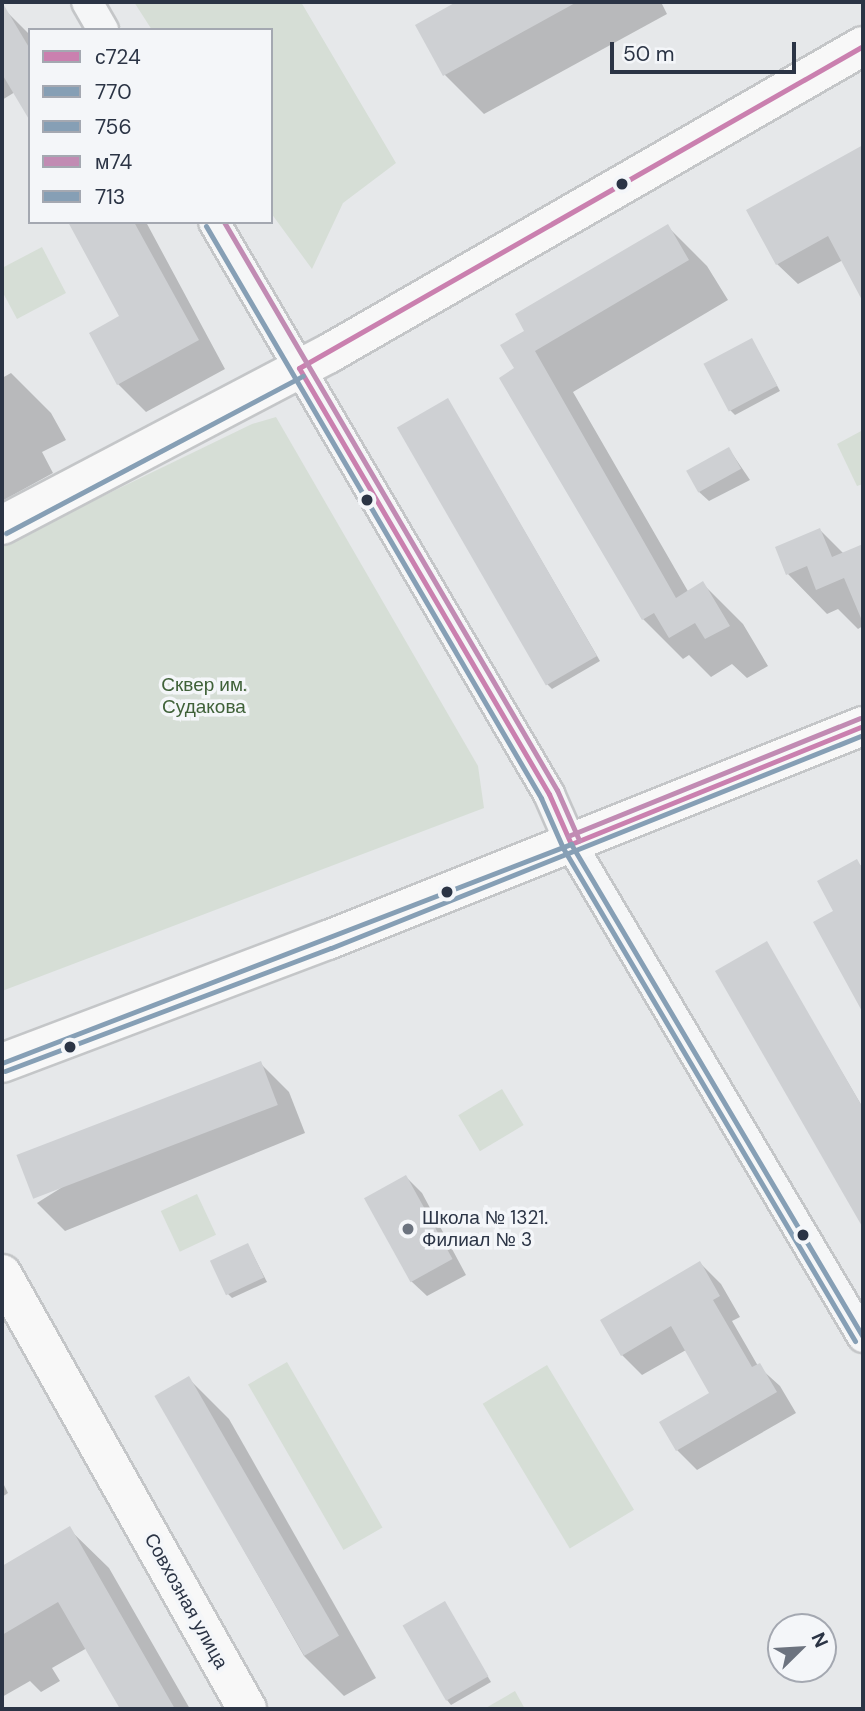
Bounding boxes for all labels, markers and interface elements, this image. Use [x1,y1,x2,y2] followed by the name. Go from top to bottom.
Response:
[28,28,273,224] legend
[613,28,798,72] scale bar
[623,40,674,68] text: 50 m
[95,43,141,71] text: с724
[95,78,132,106] text: 770
[95,113,132,141] text: 756
[95,148,132,176] text: м74
[615,177,629,191] unlabelled marker
[95,183,125,211] text: 713
[360,493,374,507] unlabelled marker
[161,674,247,718] park label: Сквер им. Судакова
[440,885,454,899] unlabelled marker
[63,1040,77,1054] unlabelled marker
[422,1207,548,1251] place label: Школа № 1321. Филиал № 3
[400,1221,416,1237] marker: Школа № 1321. Филиал № 3
[796,1228,810,1242] unlabelled marker
[139,1529,233,1673] street label: Совхозная улица
[767,1613,837,1683] north arrow
[806,1629,834,1651] text: N

